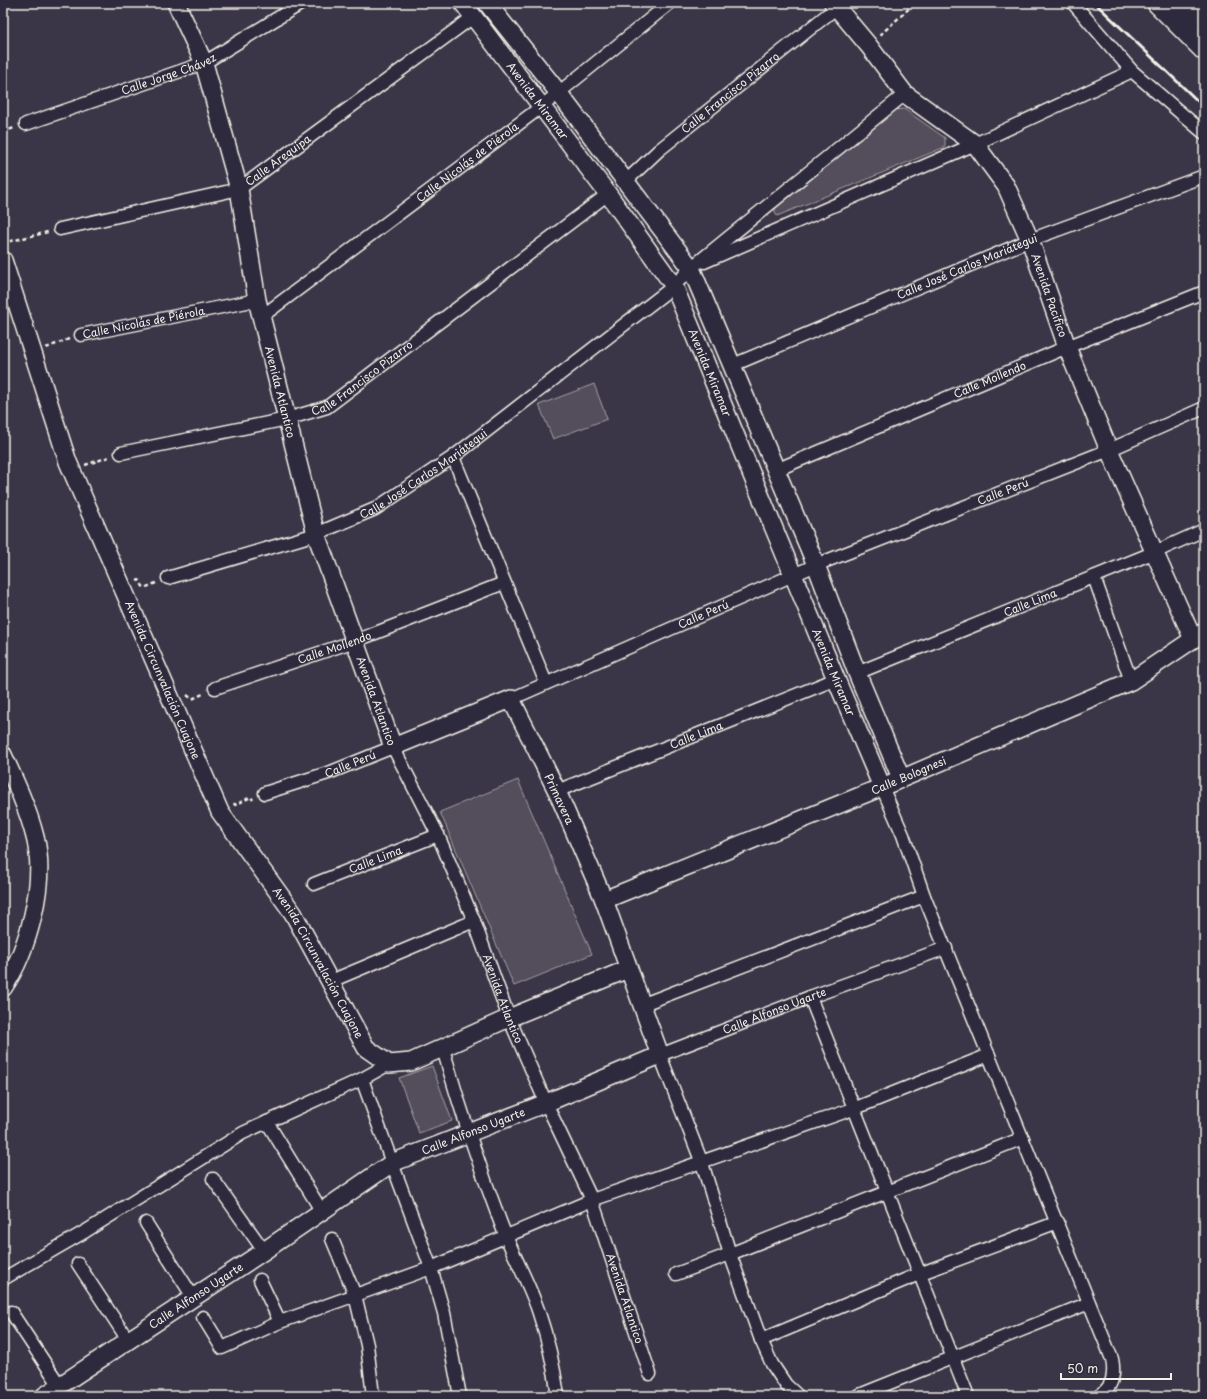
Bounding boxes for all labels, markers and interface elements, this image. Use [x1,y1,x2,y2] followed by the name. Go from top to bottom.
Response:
[677,48,783,137] street label: Calle Francisco Pizarro
[119,49,219,99] street label: Calle Jorge Chávez
[503,58,573,144] street label: Avenida Miramar
[412,118,522,206] street label: Calle Nicolás de Piérola
[241,130,314,190] street label: Calle Arequipa
[894,229,1040,303] street label: Calle José Carlos Mariátegui
[1027,251,1072,339] street label: Avenida Pacifico
[81,302,206,342] street label: Calle Nicolás de Piérola
[685,326,736,420] street label: Avenida Miramar
[309,336,416,419] street label: Calle Francisco Pizarro
[261,344,300,440] street label: Avenida Atlantico
[951,356,1028,402] street label: Calle Mollendo
[357,425,491,523] street label: Calle José Carlos Mariátegui
[975,473,1031,509] street label: Calle Perú
[1001,584,1059,621] street label: Calle Lima
[675,595,731,633] street label: Calle Perú
[121,598,205,762] street label: Avenida Circunvalación Cuajone
[295,626,374,668] street label: Calle Mollendo
[808,626,860,719] street label: Avenida Miramar
[352,654,401,748] street label: Avenida Atlantico
[667,716,725,753] street label: Calle Lima
[322,746,378,782] street label: Calle Perú
[868,752,949,799] street label: Calle Bolognesi
[540,771,579,827] street label: Primavera
[346,841,404,877] street label: Calle Lima
[269,883,368,1041] street label: Avenida Circunvalación Cuajone
[479,952,528,1046] street label: Avenida Atlantico
[720,983,829,1038] street label: Calle Alfonso Ugarte
[419,1103,527,1159] street label: Calle Alfonso Ugarte
[602,1251,648,1346] street label: Avenida Atlantico
[145,1258,246,1333] street label: Calle Alfonso Ugarte
[1061,1355,1171,1381] scale bar
[1067,1359,1098,1377] text: 50 m

